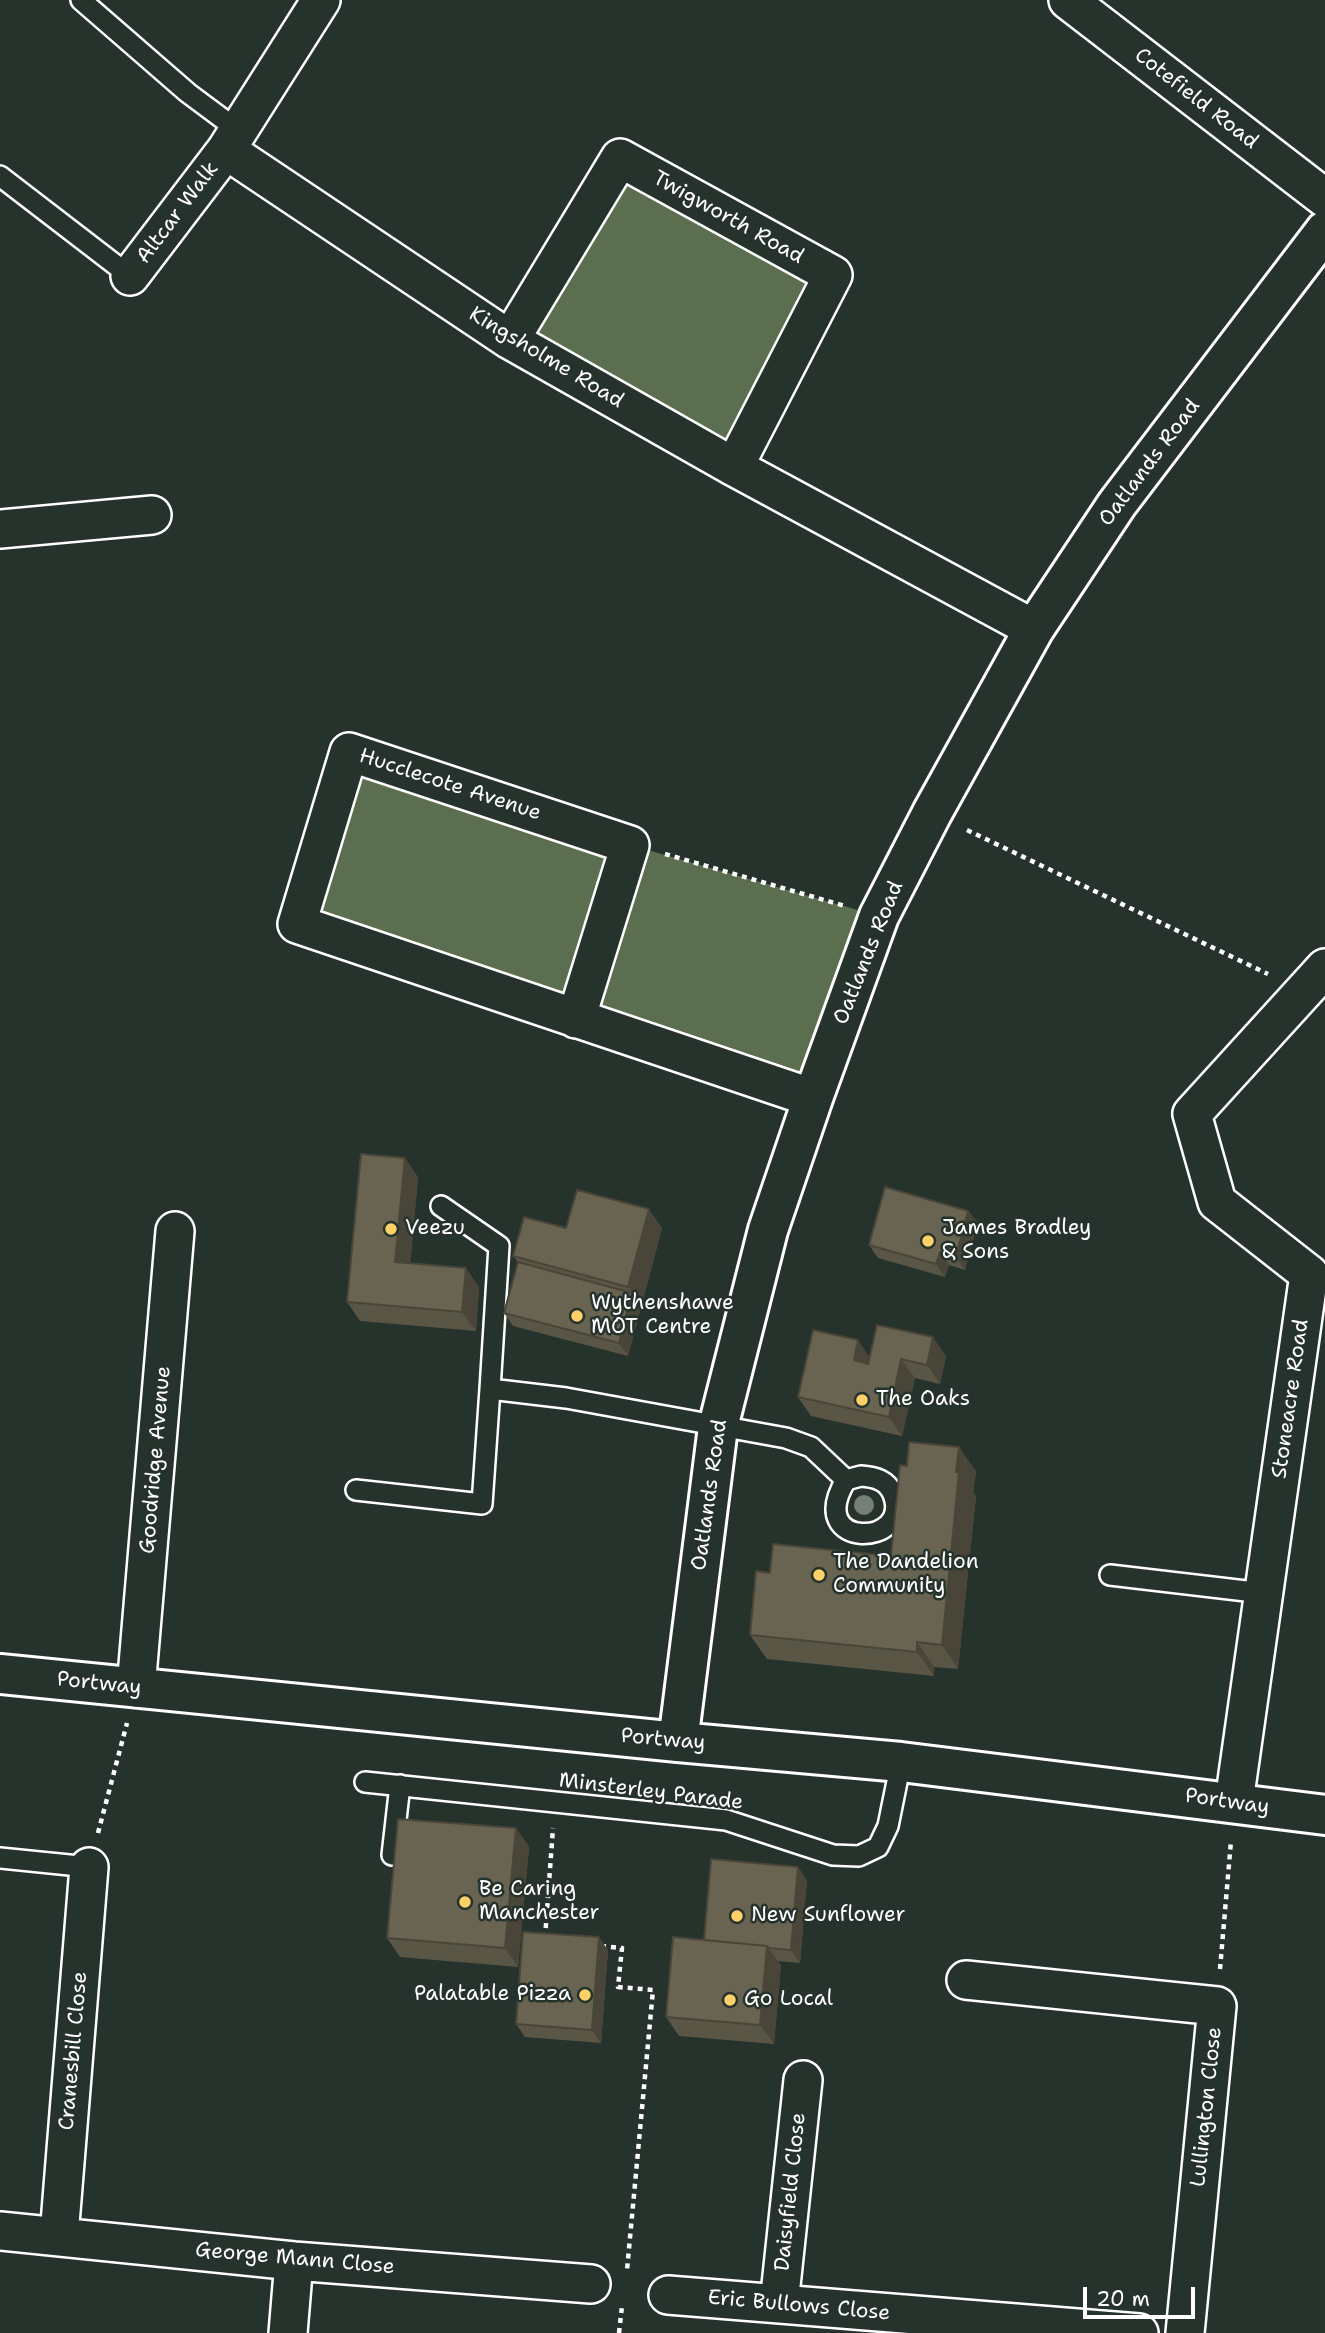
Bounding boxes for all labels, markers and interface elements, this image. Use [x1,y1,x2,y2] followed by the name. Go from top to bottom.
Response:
[1129,43,1263,155] street label: Cotefield Road
[132,157,224,269] street label: Altcar Walk
[648,166,808,270] street label: Twigworth Road
[464,302,628,414] street label: Kingsholme Road
[1094,395,1206,531] street label: Oatlands Road
[356,744,544,826] street label: Hucclecote Avenue
[829,878,909,1028] street label: Oatlands Road
[405,1216,465,1242] place label: Veezu
[942,1216,1091,1266] place label: James Bradley & Sons
[383,1221,399,1237] marker: Veezu
[920,1233,936,1249] marker: James Bradley & Sons
[591,1291,734,1341] place label: Wythenshawe MOT Centre
[569,1308,585,1324] marker: Wythenshawe MOT Centre
[1267,1318,1315,1480] street label: Stoneacre Road
[135,1365,177,1555] street label: Goodridge Avenue
[876,1387,970,1413] place label: The Oaks
[854,1392,870,1408] marker: The Oaks
[687,1418,733,1572] street label: Oatlands Road
[833,1550,978,1600] place label: The Dandelion Community
[811,1567,827,1583] marker: The Dandelion Community
[55,1667,143,1701] street label: Portway
[620,1724,706,1756] street label: Portway
[558,1768,744,1816] street label: Minsterley Parade
[1183,1784,1271,1820] street label: Portway
[479,1877,600,1927] place label: Be Caring Manchester
[457,1894,473,1910] marker: Be Caring Manchester
[751,1903,905,1929] place label: New Sunflower
[729,1908,745,1924] marker: New Sunflower
[55,1971,93,2131] street label: Cranesbill Close
[414,1982,571,2008] place label: Palatable Pizza
[577,1987,593,2003] marker: Palatable Pizza
[744,1987,833,2013] place label: Go Local
[722,1992,738,2008] marker: Go Local
[1186,2026,1228,2188] street label: Lullington Close
[770,2112,812,2272] street label: Daisyfield Close
[194,2238,396,2280] street label: George Mann Close
[1087,2274,1199,2318] scale bar
[707,2285,891,2327] street label: Eric Bullows Close
[1096,2285,1150,2313] text: 20 m

